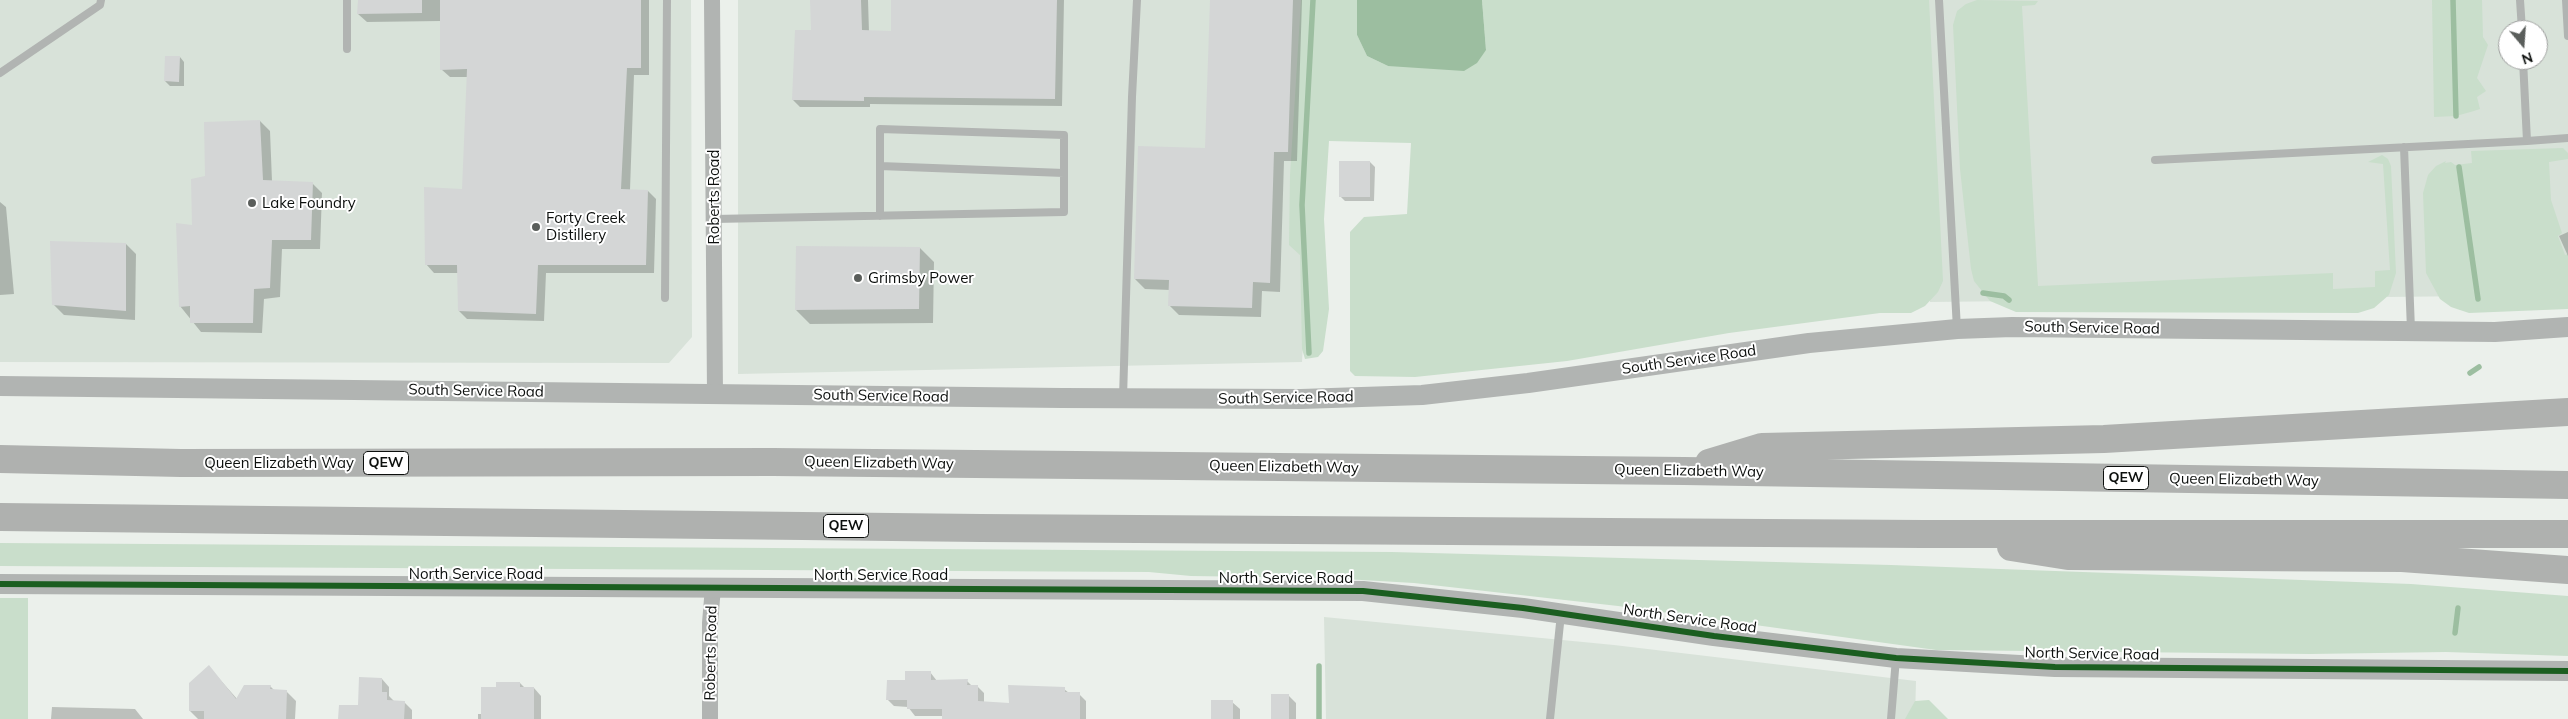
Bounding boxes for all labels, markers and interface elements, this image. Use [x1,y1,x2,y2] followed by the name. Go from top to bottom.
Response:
[2498,20,2548,70] north arrow
[2520,48,2535,69] text: N
[705,149,723,245] street label: Roberts Road
[262,194,356,212] place label: Lake Foundry
[246,197,258,209] marker: Lake Foundry
[546,209,625,244] place label: Forty Creek Distillery
[530,221,542,233] marker: Forty Creek Distillery
[868,269,974,287] place label: Grimsby Power
[852,272,864,284] marker: Grimsby Power
[2024,318,2160,338] street label: South Service Road
[1621,342,1757,378] street label: South Service Road
[408,381,544,401] street label: South Service Road
[813,386,949,406] street label: South Service Road
[1218,388,1354,408] street label: South Service Road
[364,452,408,474] road number: QEW
[804,453,954,473] street label: Queen Elizabeth Way
[204,454,354,472] street label: Queen Elizabeth Way
[1209,457,1359,477] street label: Queen Elizabeth Way
[1614,461,1764,481] street label: Queen Elizabeth Way
[2104,466,2148,489] road number: QEW
[2169,470,2319,490] street label: Queen Elizabeth Way
[824,514,868,538] road number: QEW
[409,565,543,583] street label: North Service Road
[814,566,948,584] street label: North Service Road
[1219,569,1353,587] street label: North Service Road
[1622,601,1758,637] street label: North Service Road
[701,605,721,701] street label: Roberts Road
[2025,644,2159,664] street label: North Service Road

